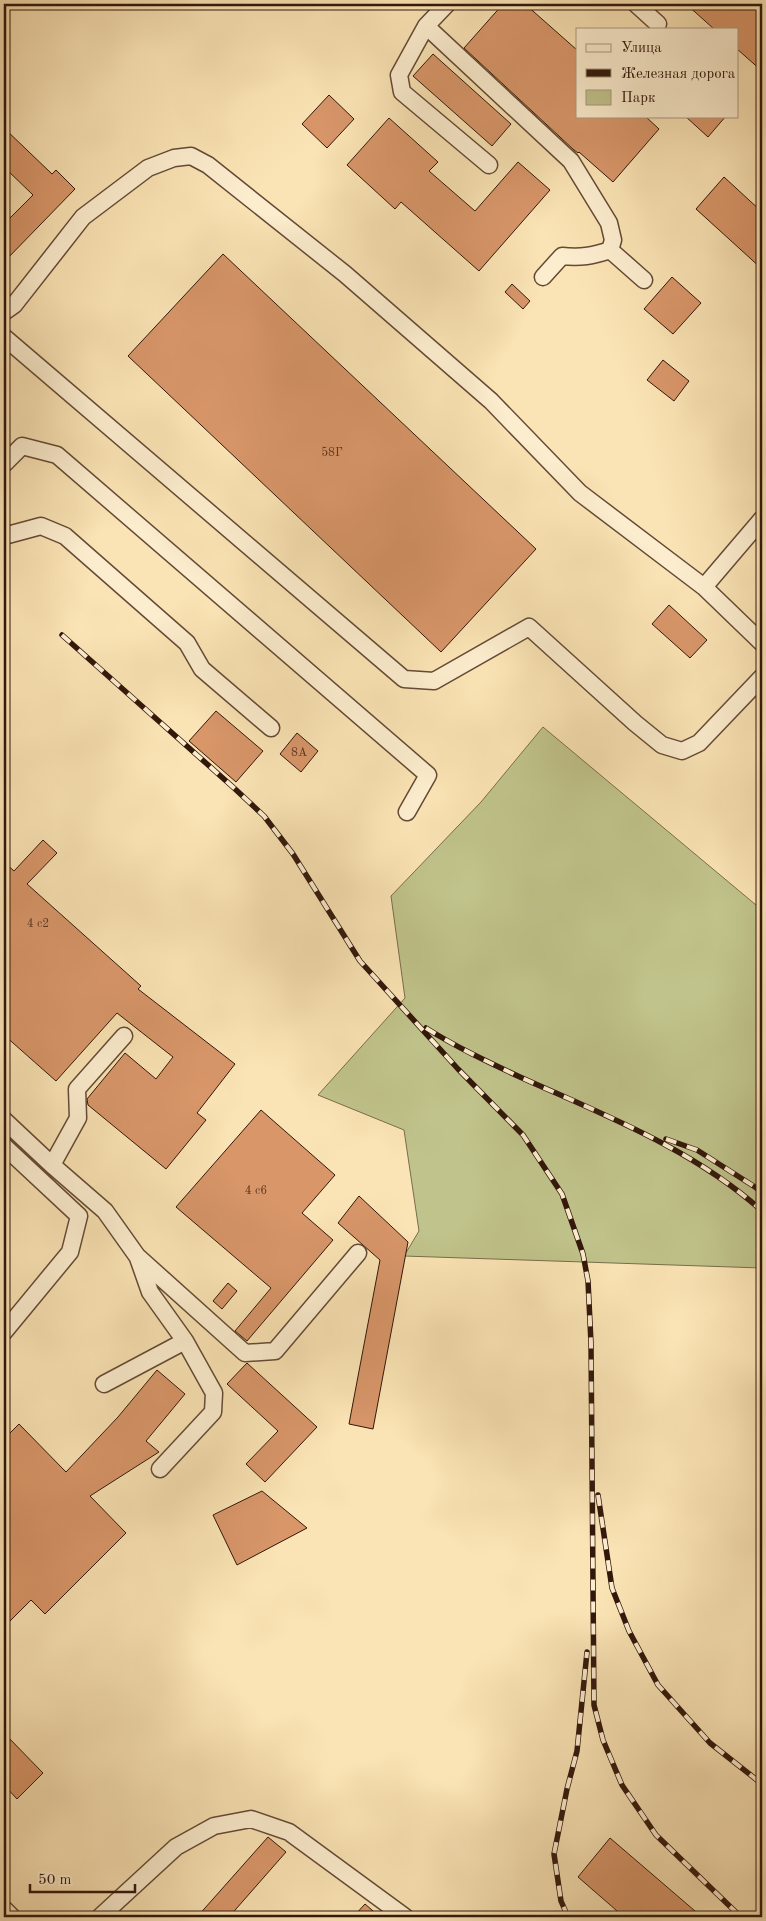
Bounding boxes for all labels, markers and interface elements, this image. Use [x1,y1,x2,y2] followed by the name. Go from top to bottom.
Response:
[576,28,738,118] legend
[621,41,662,56] text: Улица
[621,67,736,82] text: Железная дорога
[621,91,656,106] text: Парк
[321,446,343,459] house number: 58Г
[291,747,307,759] house number: 8А
[27,918,49,930] house number: 4 с2
[245,1185,267,1197] house number: 4 с6
[30,1861,135,1893] scale bar
[38,1873,72,1888] text: 50 m

